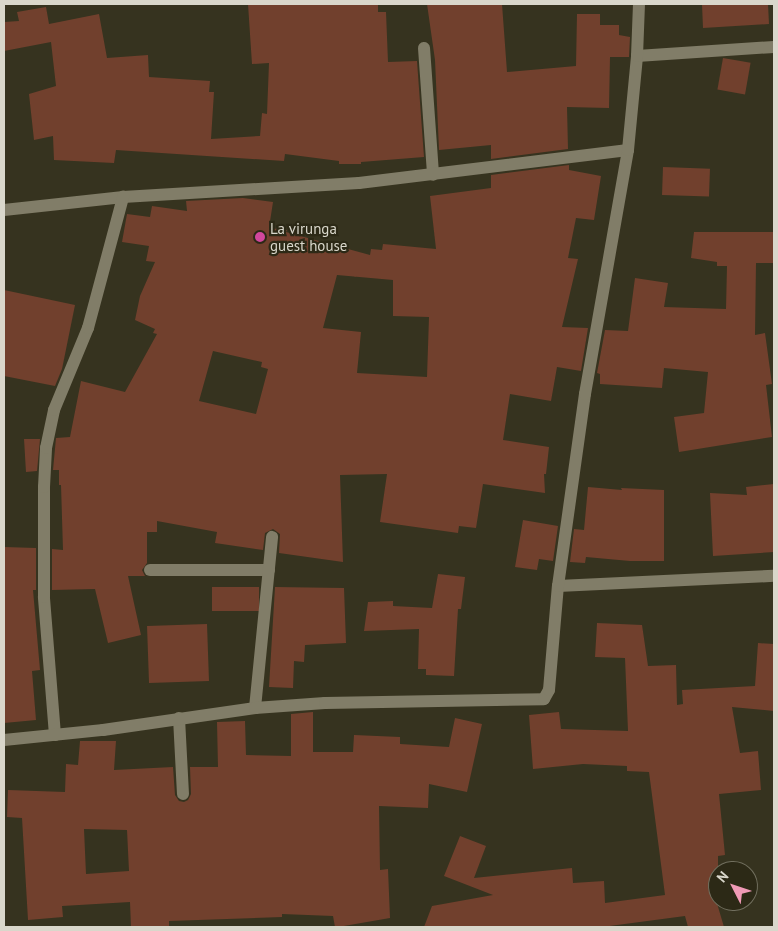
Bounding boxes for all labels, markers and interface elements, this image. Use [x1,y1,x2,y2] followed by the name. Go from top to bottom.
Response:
[270,219,347,254] place label: La virunga guest house
[254,231,266,243] marker: La virunga guest house
[708,861,758,911] north arrow
[713,867,732,886] text: N

